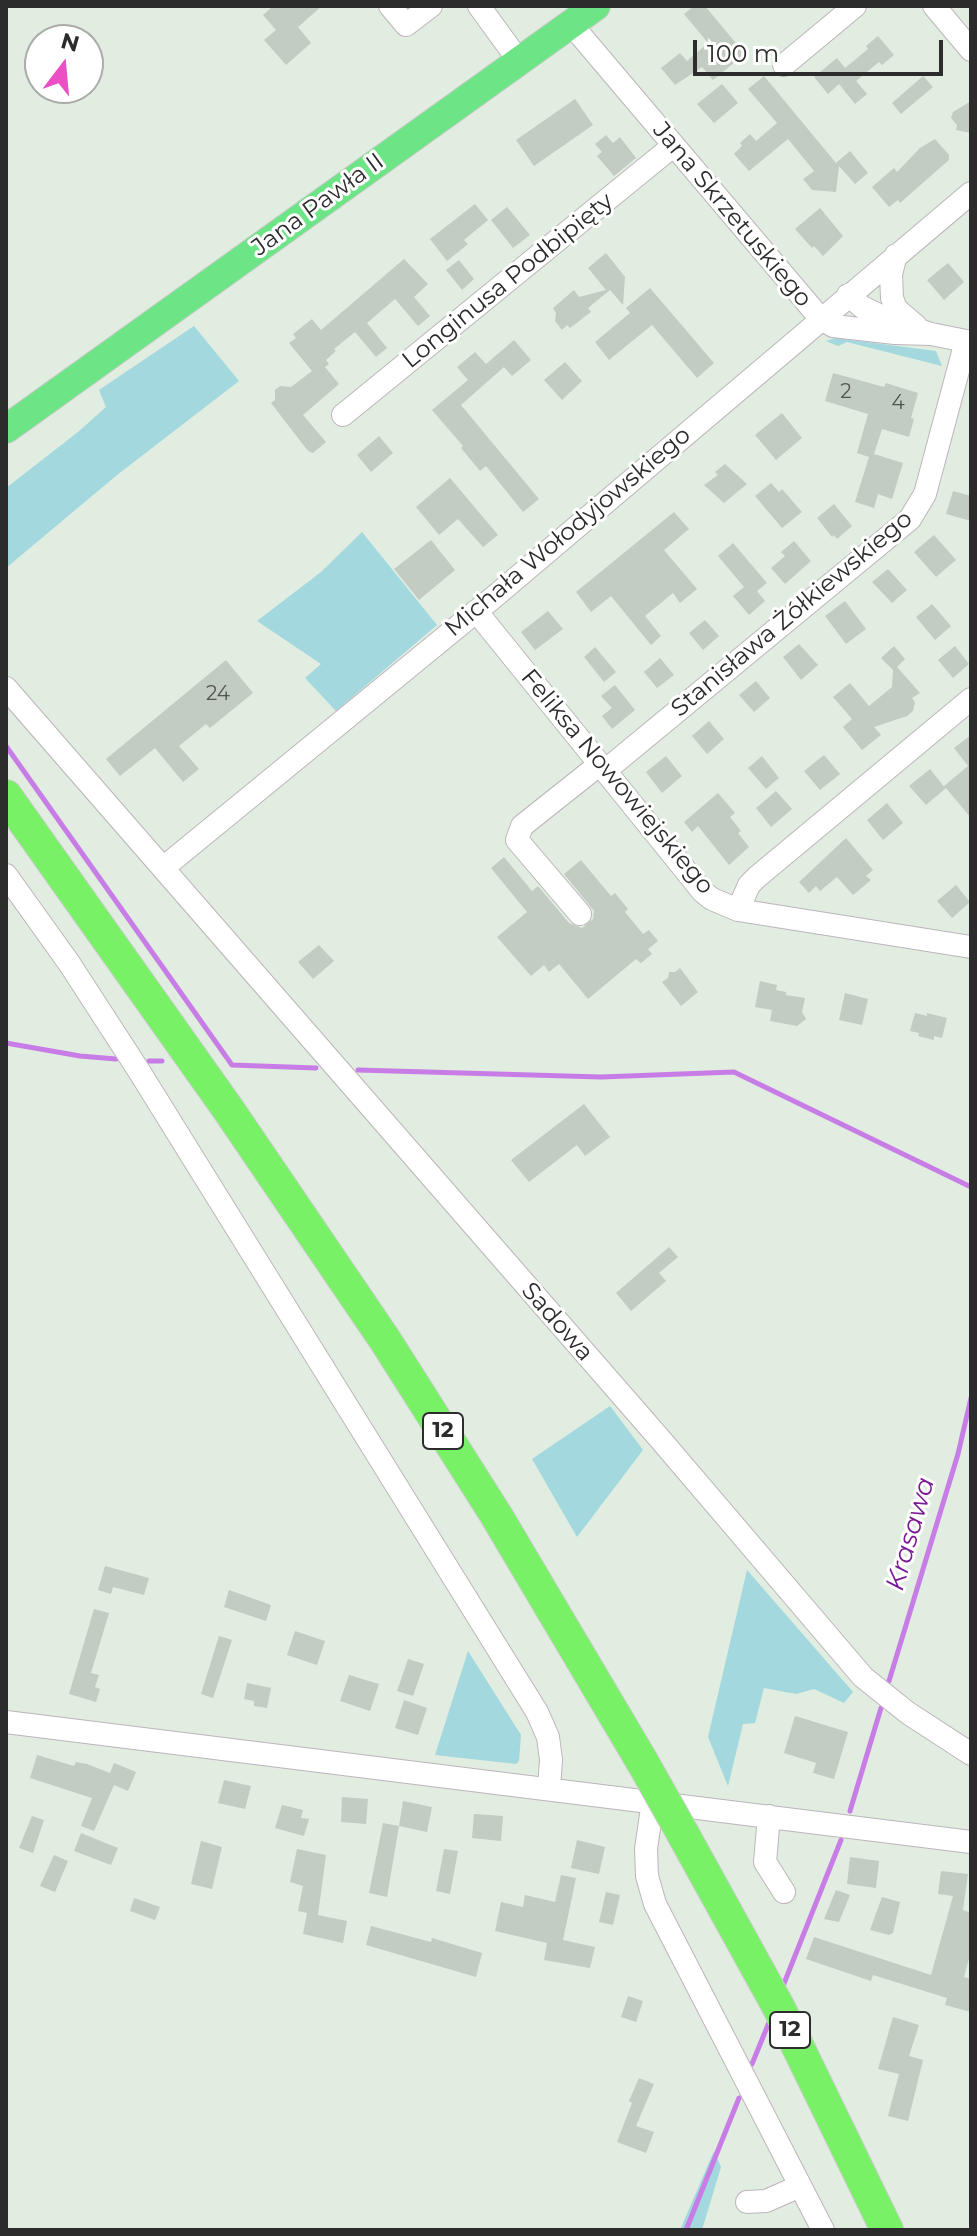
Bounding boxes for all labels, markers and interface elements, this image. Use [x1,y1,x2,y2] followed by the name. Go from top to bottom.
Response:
[24,24,104,104] north arrow
[697,24,947,74] scale bar
[58,27,82,58] text: N
[707,39,779,68] text: 100 m
[646,117,818,313] street label: Jana Skrzetuskiego
[246,147,390,263] street label: Jana Pawła II
[397,187,619,375] street label: Longinusa Podbipięty
[840,380,852,404] house number: 2
[891,391,905,415] house number: 4
[439,421,697,643] street label: Michała Wołodyjowskiego
[666,505,918,723] street label: Stanisława Żółkiewskiego
[514,664,720,900] street label: Feliksa Nowowiejskiego
[206,682,230,706] house number: 24
[515,1277,599,1367] street label: Sadowa
[423,1413,463,1449] road number: 12
[880,1474,942,1594] water label: Krasawa
[770,2012,810,2048] road number: 12

